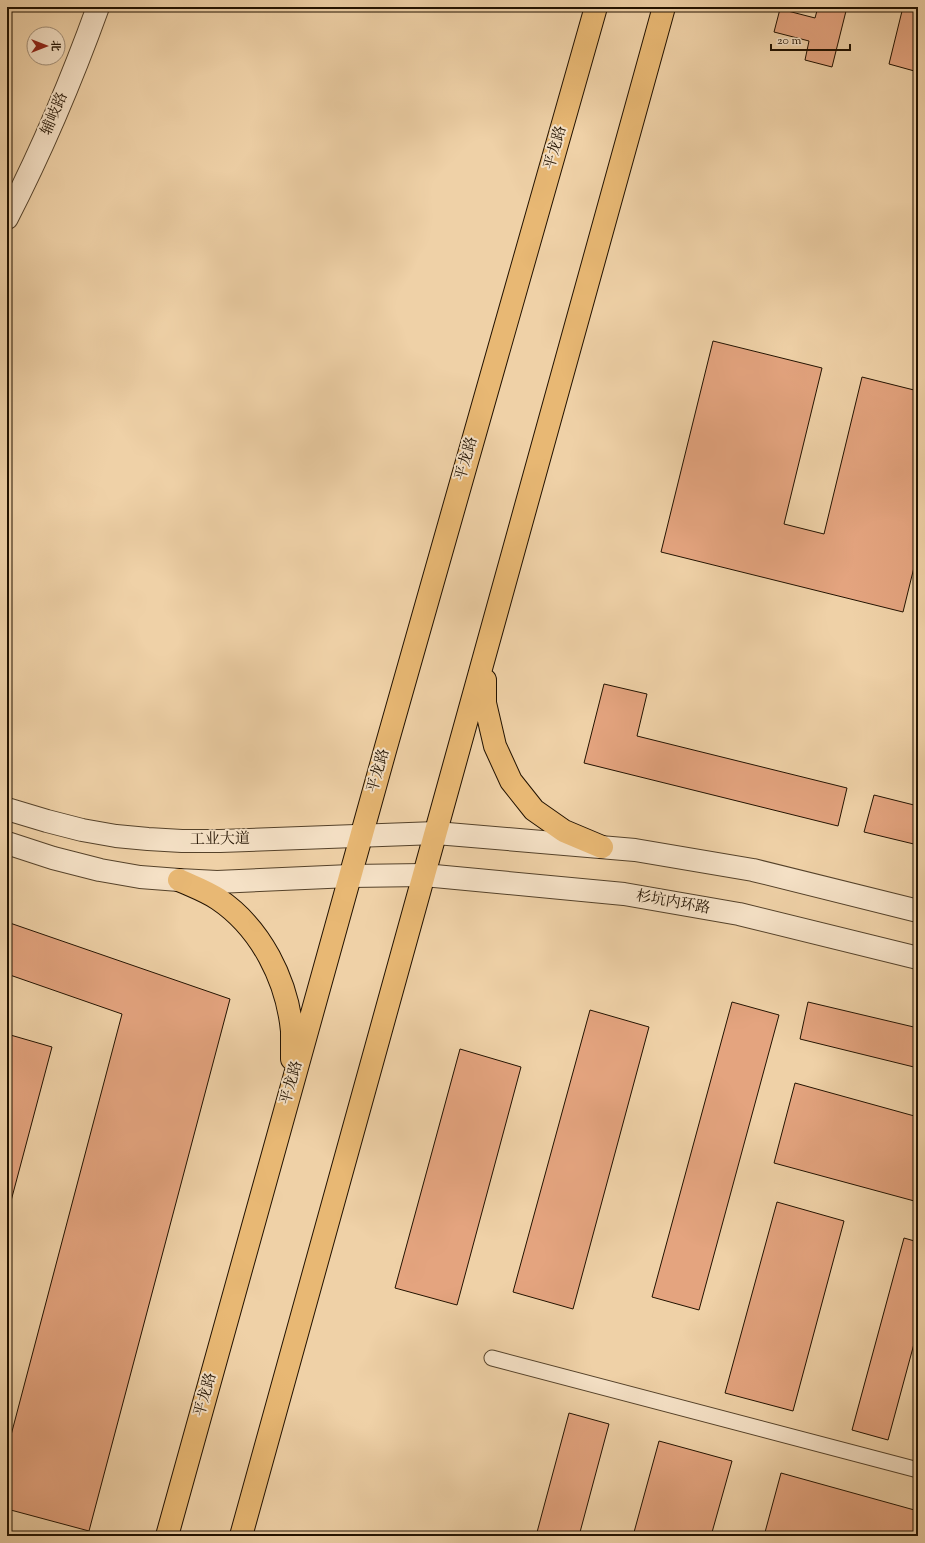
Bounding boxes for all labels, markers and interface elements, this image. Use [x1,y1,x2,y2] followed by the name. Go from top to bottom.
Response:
[26,26,66,66] north arrow
[771,26,850,52] scale bar
[777,32,802,50] text: 20 m
[47,41,63,52] text: 北
[37,89,73,139] street label: 辅岐路
[540,123,572,173] street label: 平龙路
[451,434,483,484] street label: 平龙路
[363,746,395,796] street label: 平龙路
[190,829,250,851] street label: 工业大道
[634,886,712,920] street label: 杉坑内环路
[276,1058,308,1108] street label: 平龙路
[190,1370,222,1420] street label: 平龙路

